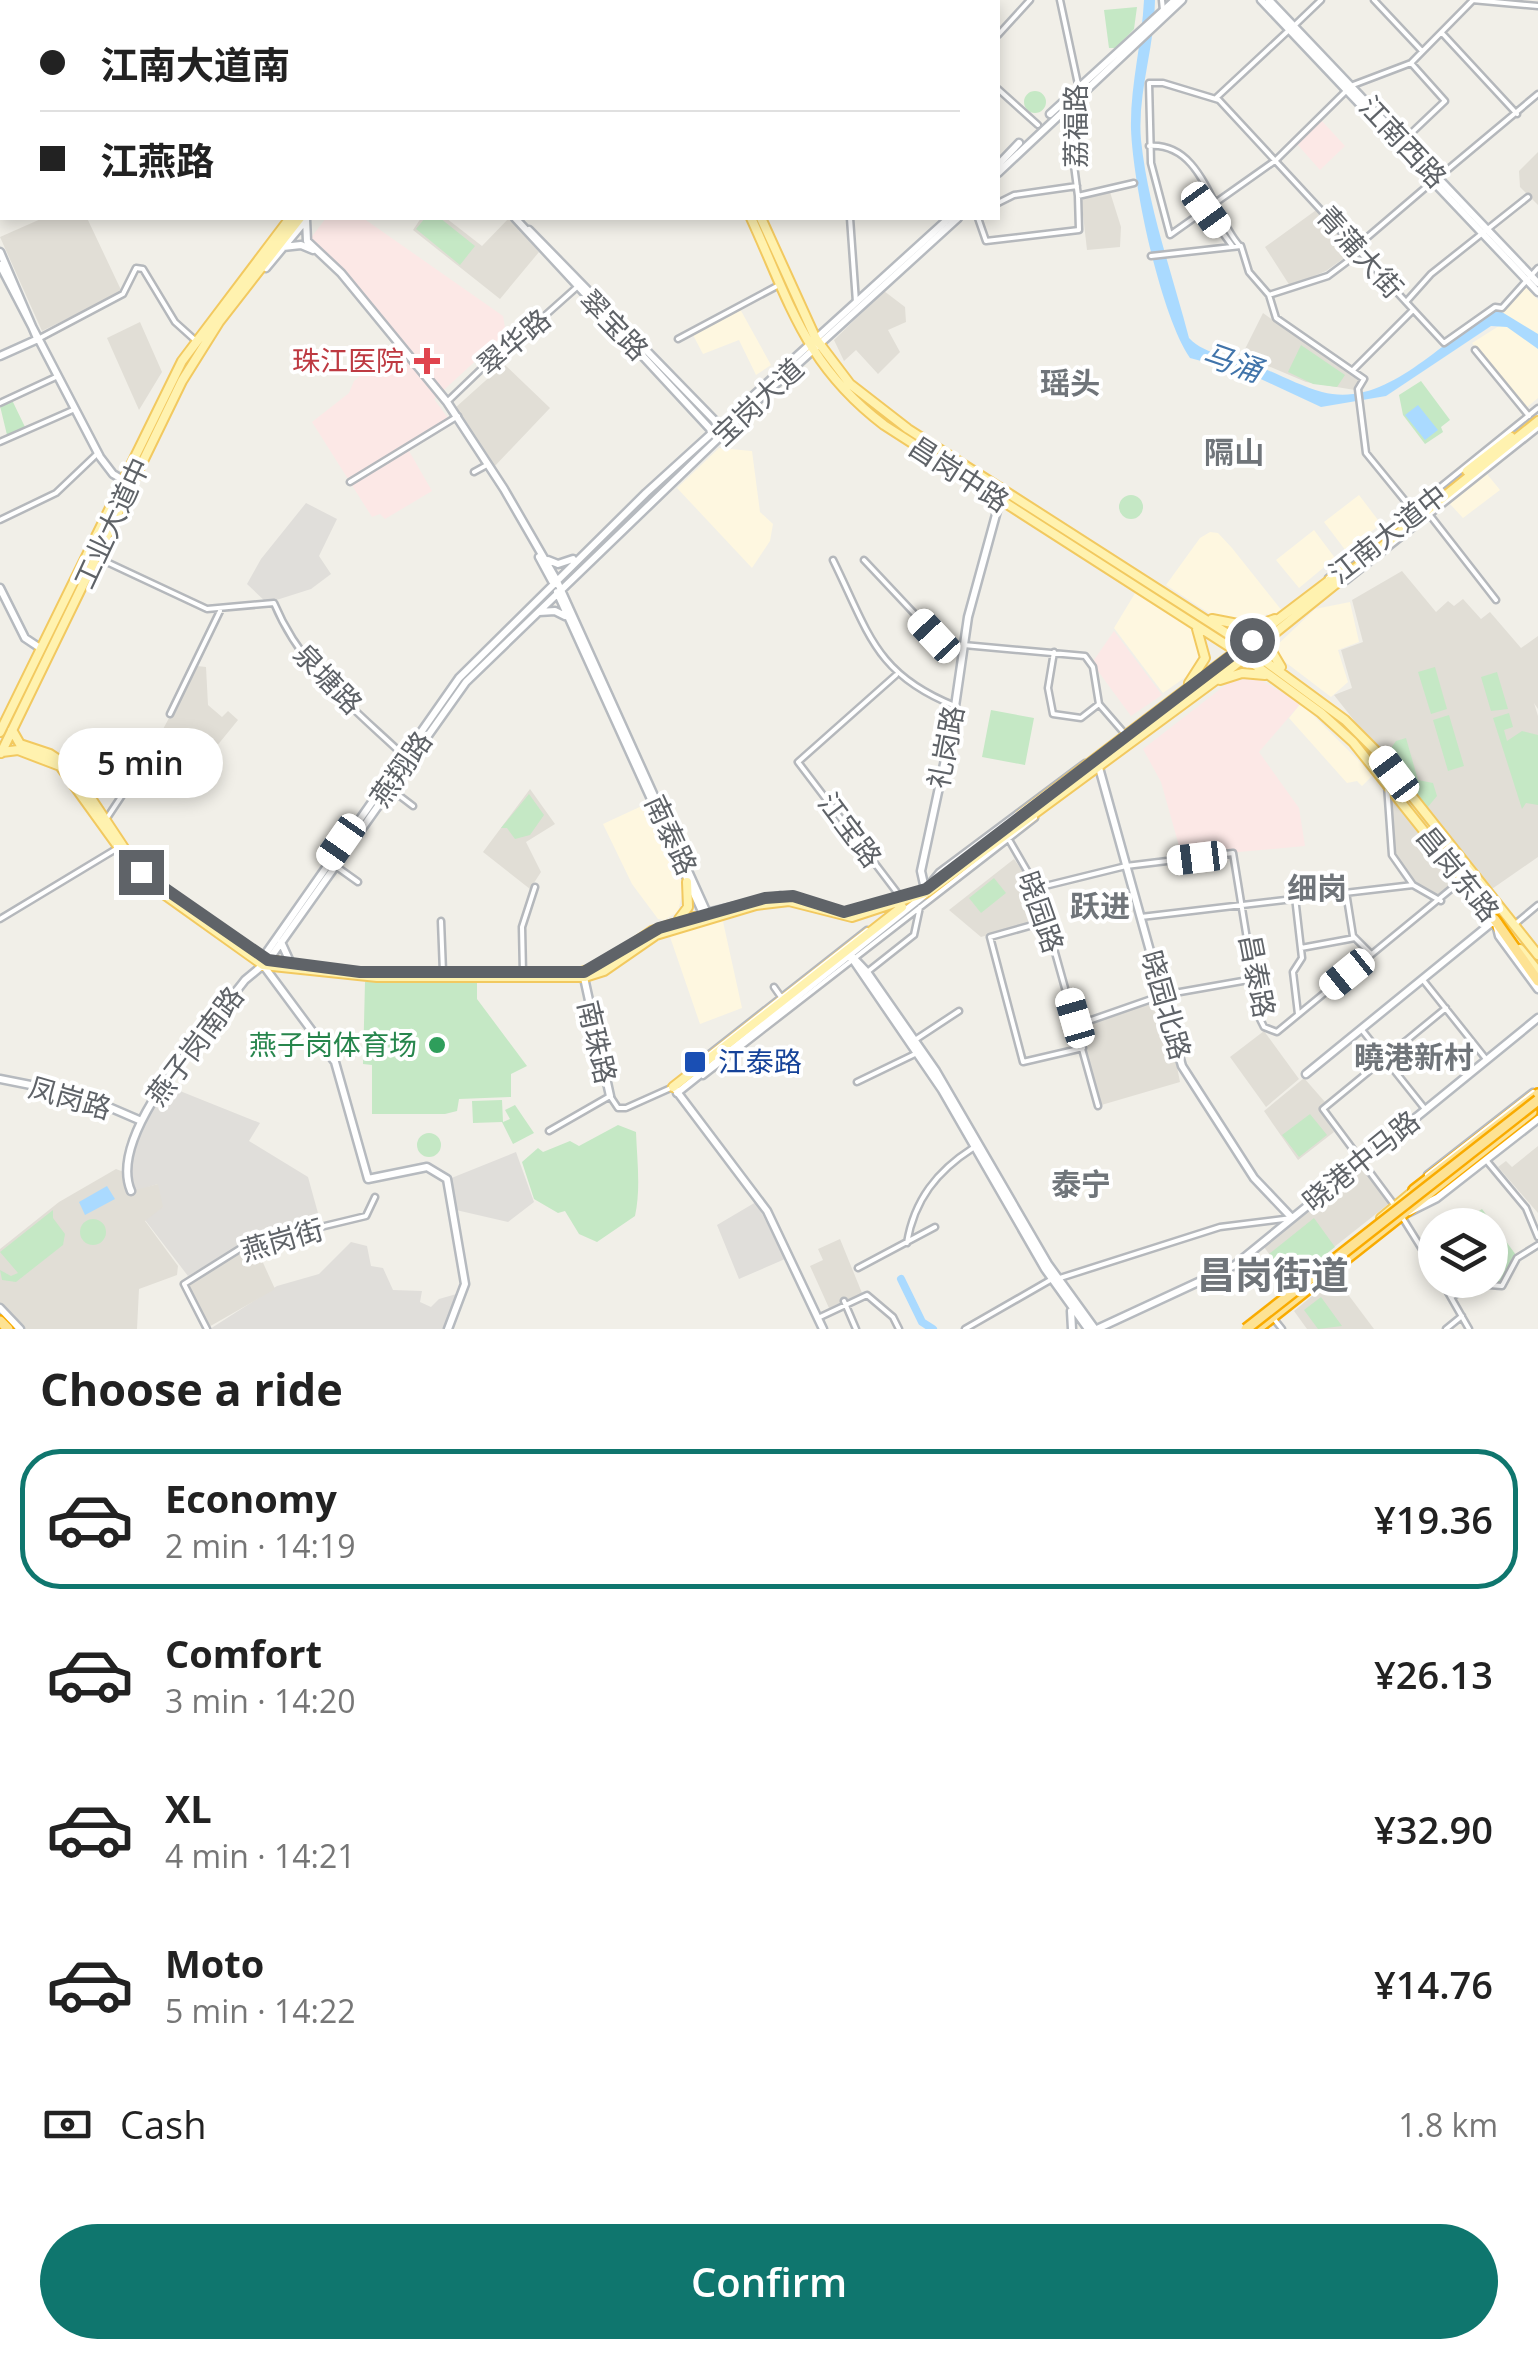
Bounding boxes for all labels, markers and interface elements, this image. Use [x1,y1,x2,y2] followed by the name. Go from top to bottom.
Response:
[100,38,290,90] text: 江南大道南
[1056,84,1094,168] street label: 荔福路
[1352,87,1456,195] street label: 江南西路
[100,134,214,186] text: 江燕路
[1176,177,1236,243] car
[1309,197,1412,306] street label: 青蒲大街
[572,281,658,368] street label: 翠宝路
[469,300,558,383] street label: 翠华路
[1197,332,1270,392] water label: 马涌
[292,341,404,379] place label: 珠江医院
[414,348,440,374] marker: 珠江医院
[703,349,811,453] street label: 宝岗大道
[1040,362,1100,403] district label: 瑶头
[902,427,1017,520] street label: 昌岗中路
[1204,431,1264,472] district label: 隔山
[64,451,158,594] street label: 工业大道中
[1321,475,1454,591] street label: 江南大道中
[903,604,965,668] car
[1230,618,1275,663] route start
[286,635,372,722] street label: 泉塘路
[918,702,972,792] street label: 礼岗路
[361,723,440,814] street label: 燕翔路
[58,727,224,797] callout: 5 min
[97,741,184,784] text: 5 min
[1364,741,1424,807] car
[810,784,891,874] street label: 江宝路
[637,788,707,881] street label: 南泰路
[312,809,370,875] car
[1409,818,1509,929] street label: 昌岗东路
[1165,839,1229,877] car
[119,850,164,895] route end
[1010,866,1074,958] street label: 晓园路
[1287,867,1347,908] district label: 细岗
[1070,885,1130,926] district label: 跃进
[1231,931,1285,1021] street label: 昌泰路
[1314,943,1380,1005] car
[1133,946,1201,1064] street label: 晓园北路
[137,978,252,1113] street label: 燕子岗南路
[1052,985,1098,1051] car
[570,997,626,1087] street label: 南珠路
[249,1025,417,1063] place label: 燕子岗体育场
[426,1034,448,1056] marker: 燕子岗体育场
[1354,1036,1474,1077] district label: 曉港新村
[718,1042,802,1080] place label: 江泰路
[682,1049,708,1075] marker: 江泰路
[25,1067,116,1127] street label: 凤岗路
[1294,1101,1427,1219] street label: 晓港中马路
[1051,1163,1111,1204] district label: 泰宁
[1418,1208,1508,1298] map controls
[1418,1208,1508,1298] button: layers
[236,1209,327,1269] street label: 燕岗街
[1197,1248,1349,1300] district label: 昌岗街道
[40,1358,343,1419] text: Choose a ride
[165,1472,337,1524] text: Economy
[45,1474,135,1564] icon: car
[1374,1493,1493,1545] text: ¥19.36
[165,1524,356,1567] text: 2 min · 14:19
[165,1627,322,1679] text: Comfort
[45,1629,135,1719] icon: car
[1374,1648,1493,1700] text: ¥26.13
[165,1679,356,1722] text: 3 min · 14:20
[165,1782,212,1834] text: XL
[45,1784,135,1874] icon: car
[1374,1803,1493,1855] text: ¥32.90
[165,1834,356,1877] text: 4 min · 14:21
[165,1937,264,1989] text: Moto
[45,1939,135,2029] icon: car
[1374,1958,1493,2010] text: ¥14.76
[165,1989,356,2032] text: 5 min · 14:22
[40,2097,95,2152] icon: cash
[120,2098,206,2150] text: Cash
[1398,2103,1498,2146] text: 1.8 km
[40,2224,1498,2339] button: Confirm

